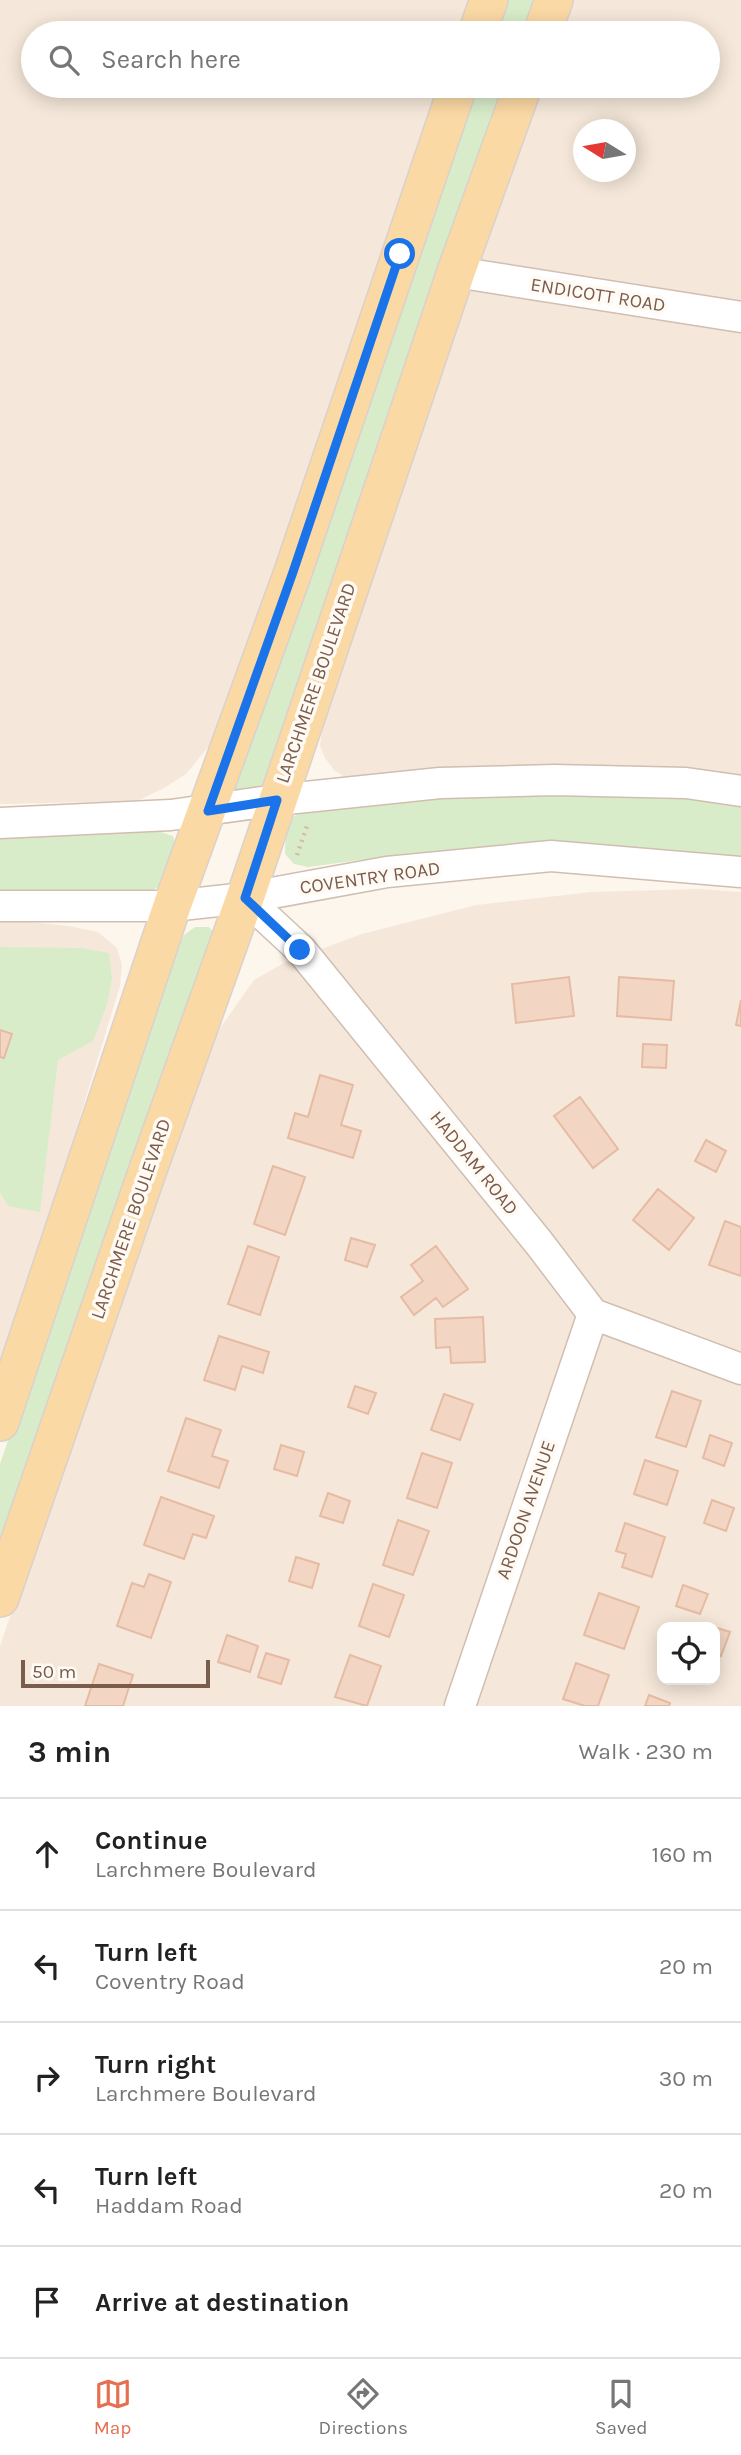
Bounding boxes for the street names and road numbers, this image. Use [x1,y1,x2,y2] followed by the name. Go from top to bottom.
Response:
[529,273,667,317] street label: ENDICOTT ROAD
[271,580,361,786] street label: LARCHMERE BOULEVARD
[298,857,442,899] street label: COVENTRY ROAD
[425,1107,523,1219] street label: HADDAM ROAD
[86,1116,176,1322] street label: LARCHMERE BOULEVARD
[492,1438,560,1582] street label: ARDOON AVENUE

